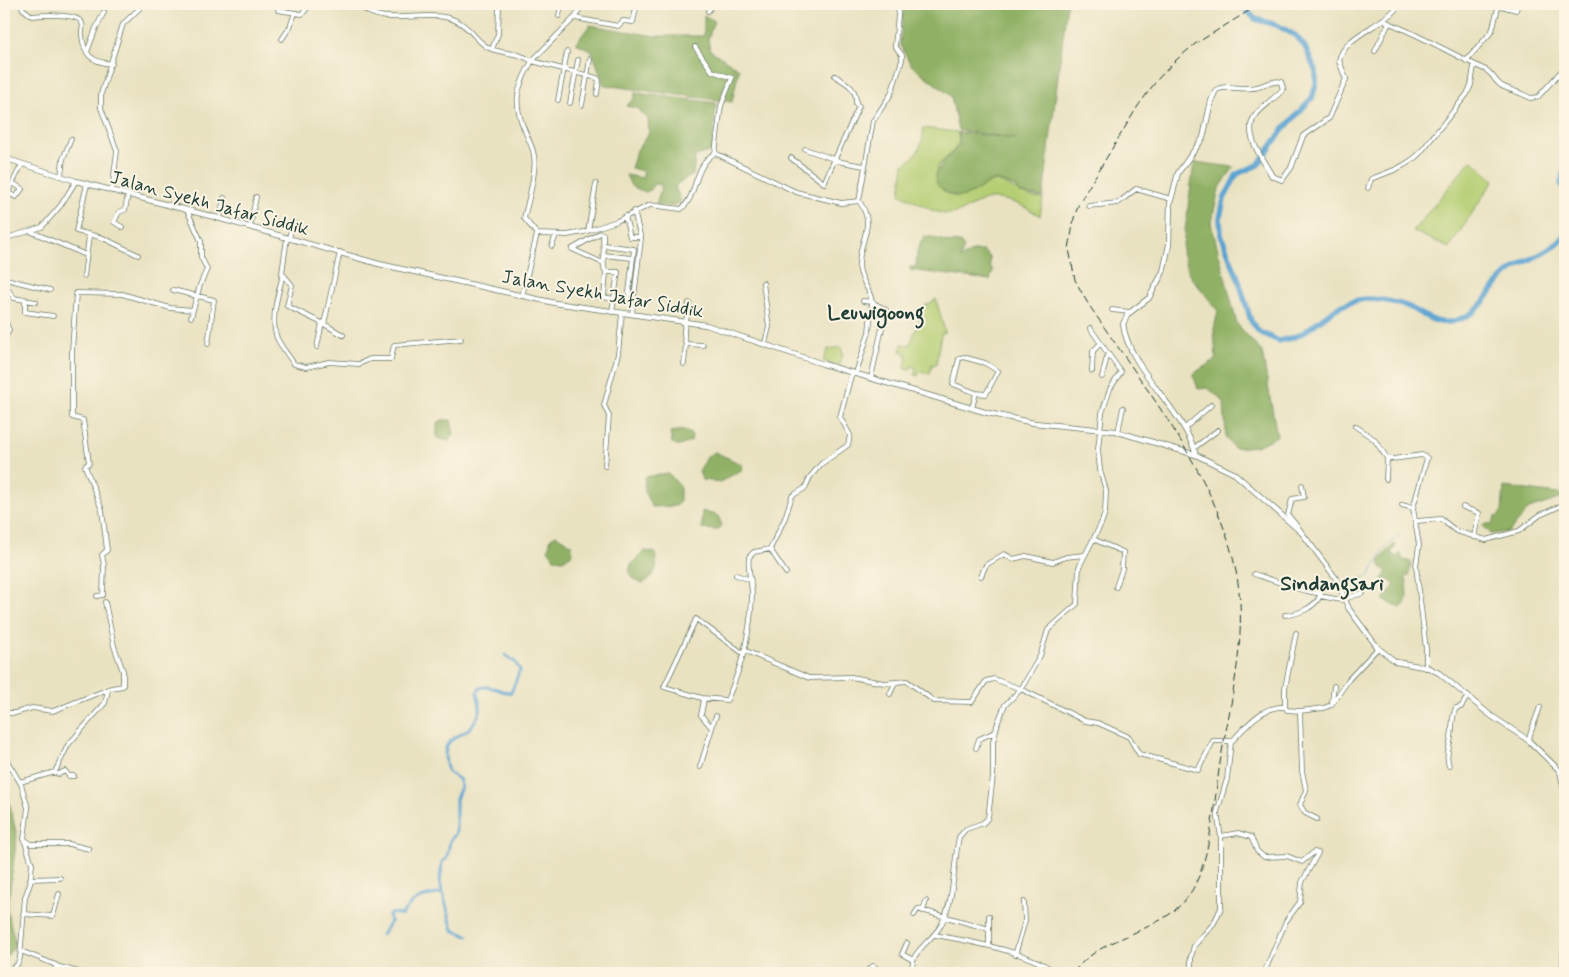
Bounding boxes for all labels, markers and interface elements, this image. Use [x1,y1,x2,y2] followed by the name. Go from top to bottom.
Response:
[107,165,312,242] street label: Jalan Syekh Jafar Siddik
[500,264,706,325] street label: Jalan Syekh Jafar Siddik
[827,299,925,329] district label: Leuwigoong
[1280,570,1384,600] district label: Sindangsari

